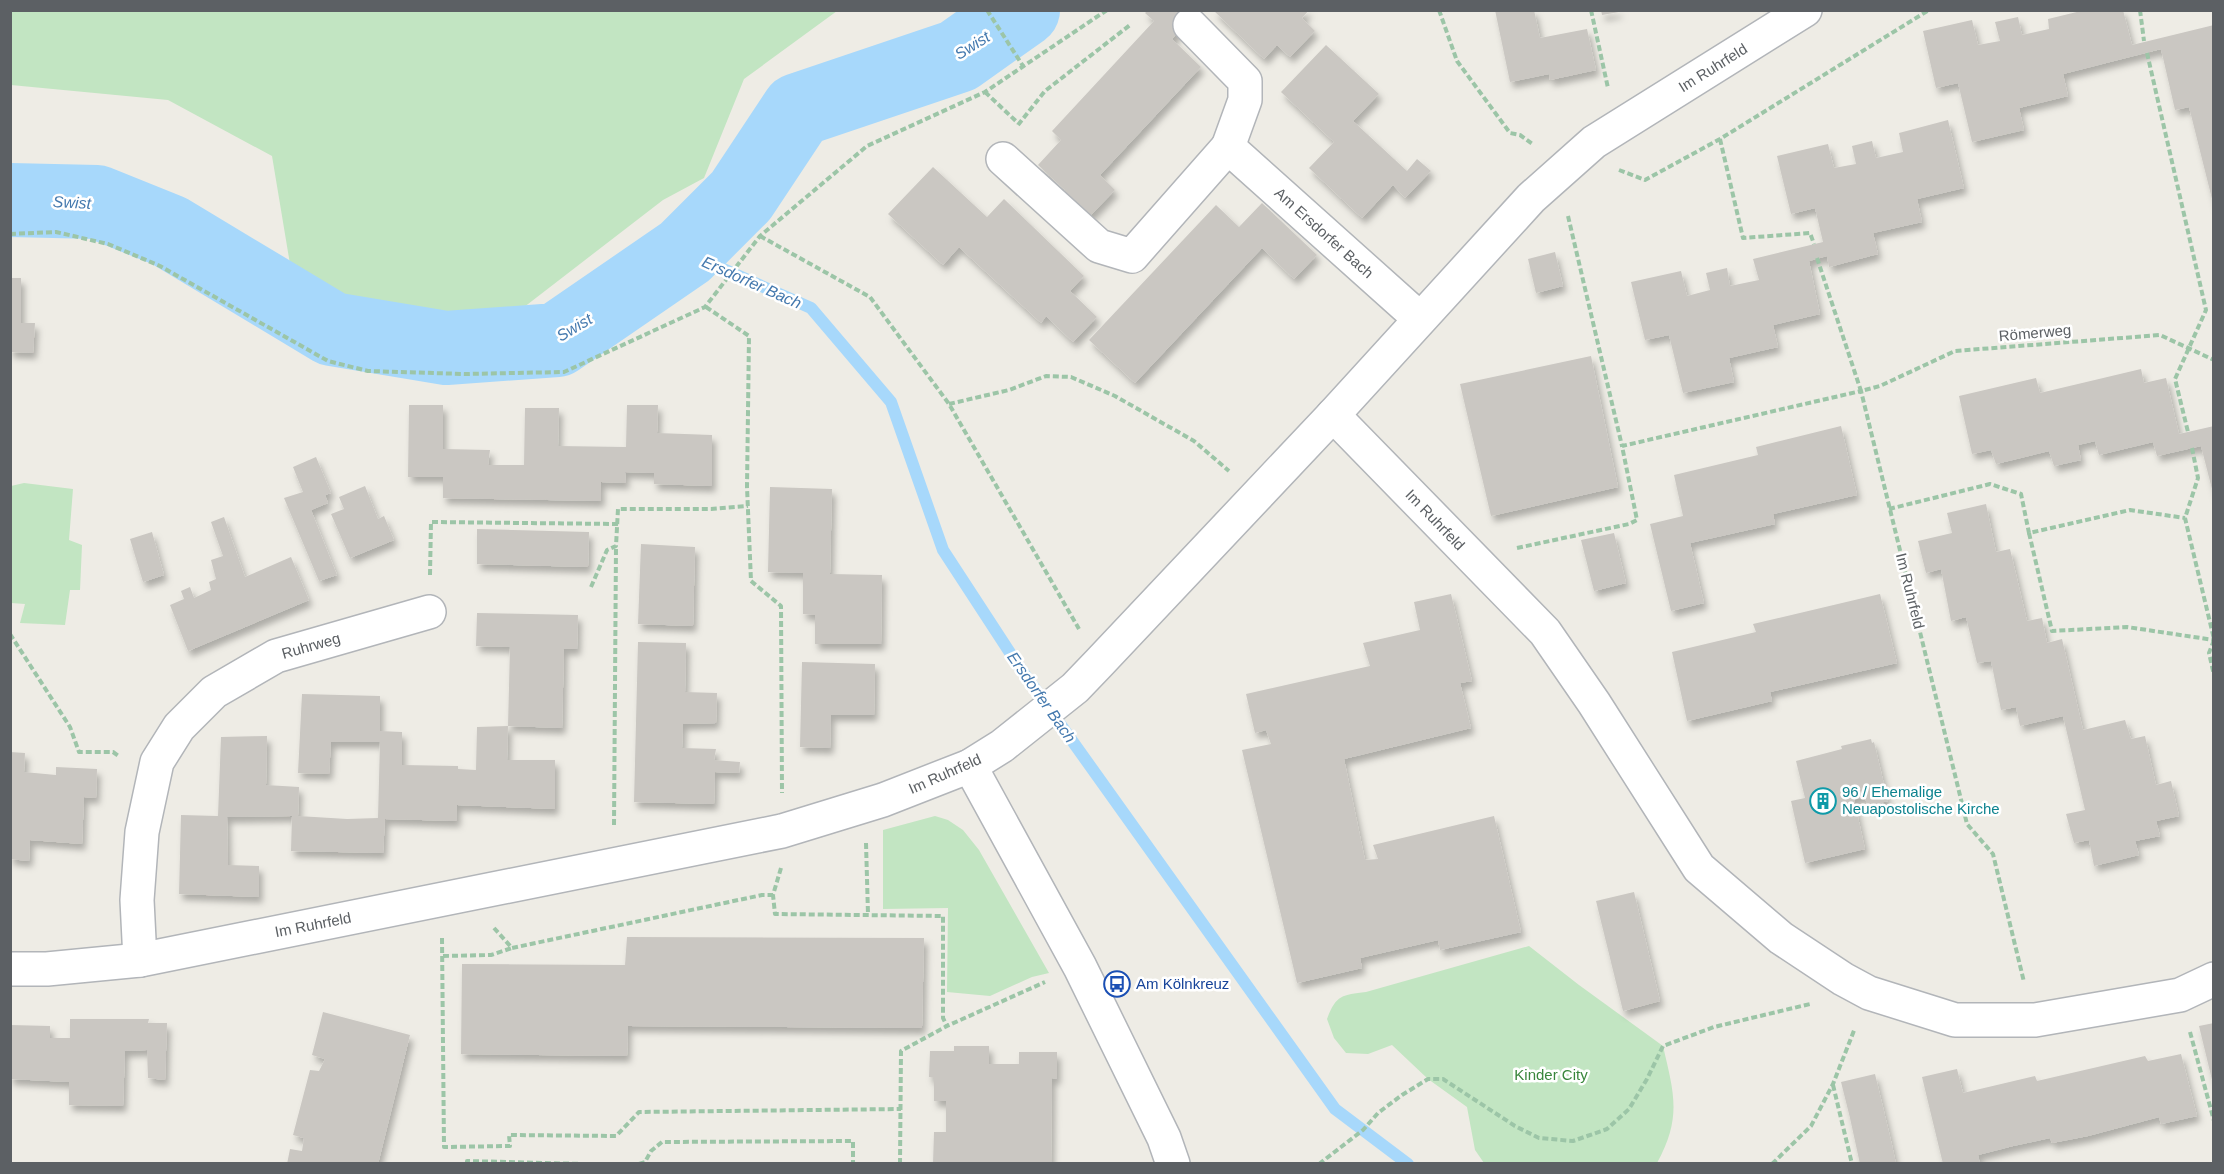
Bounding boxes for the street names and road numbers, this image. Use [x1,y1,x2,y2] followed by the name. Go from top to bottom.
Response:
[1675,40,1750,95] street label: Im Ruhrfeld
[1272,184,1377,281] street label: Am Ersdorfer Bach
[1998,321,2072,344] street label: Römerweg
[1402,486,1468,553] street label: Im Ruhrfeld
[1893,551,1928,631] street label: Im Ruhrfeld
[280,629,342,662] street label: Ruhrweg
[906,750,984,797] street label: Im Ruhrfeld
[273,909,353,940] street label: Im Ruhrfeld

